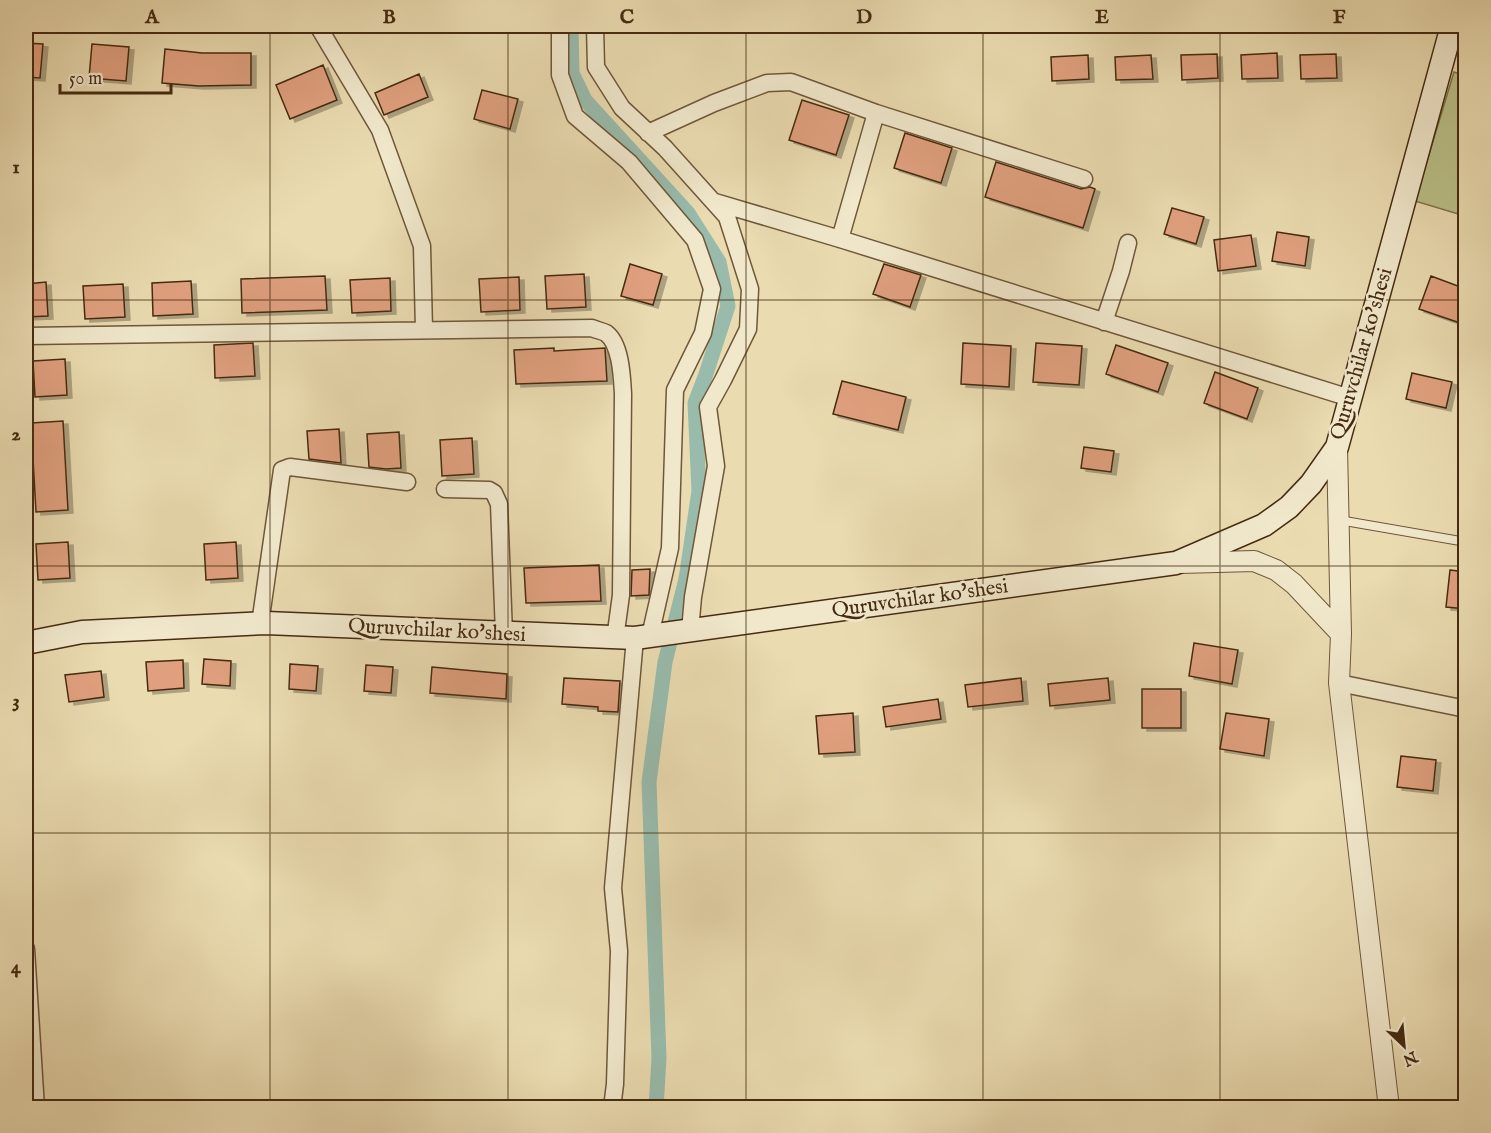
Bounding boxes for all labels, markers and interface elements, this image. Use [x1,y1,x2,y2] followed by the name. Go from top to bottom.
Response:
[144,5,160,30] text: A
[382,5,396,30] text: B
[620,5,634,30] text: C
[856,5,872,30] text: D
[1095,5,1109,30] text: E
[1333,5,1346,30] text: F
[60,57,171,95] scale bar
[69,68,102,91] text: 50 m
[12,155,20,180] text: 1
[1324,265,1400,443] street label: Quruvchilar ko'shesi
[11,422,21,447] text: 2
[830,573,1010,625] street label: Quruvchilar ko'shesi
[347,613,527,649] street label: Quruvchilar ko'shesi
[12,689,20,714] text: 3
[11,955,22,980] text: 4
[1374,1016,1434,1076] north arrow
[1399,1045,1421,1070] text: N

